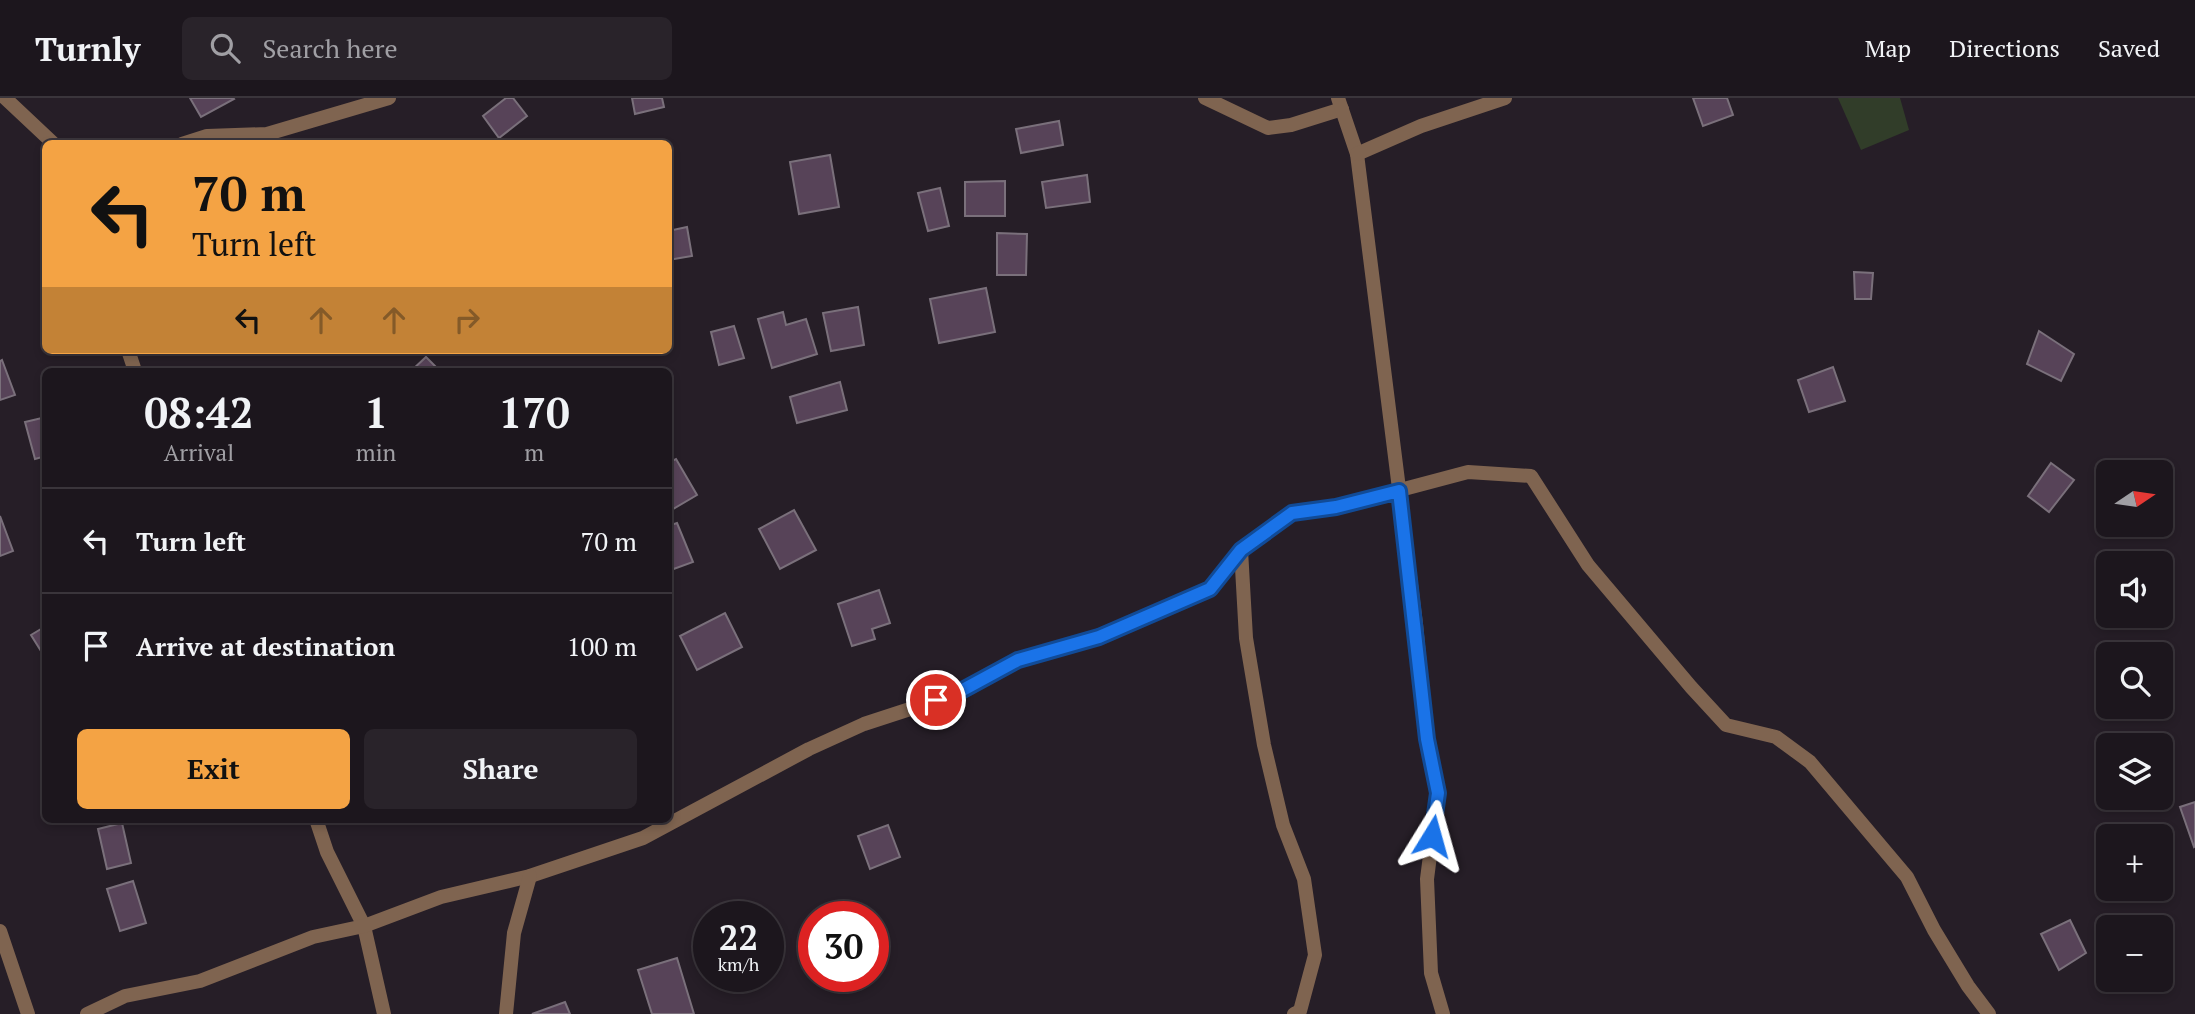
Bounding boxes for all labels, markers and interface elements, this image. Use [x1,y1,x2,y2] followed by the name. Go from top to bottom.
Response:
[182,17,672,80] search box
[35,27,140,70] text: Turnly
[206,29,244,67] icon: search
[262,31,398,65] text: Search here
[1865,32,1911,64] text: Map
[1949,32,2060,64] text: Directions
[2098,32,2160,64] text: Saved
[192,160,306,225] text: 70 m
[77,168,168,259] icon: left
[192,223,316,265] text: Turn left
[229,301,267,339] icon: left
[302,301,340,339] icon: ahead
[375,301,413,339] icon: ahead
[448,301,486,339] icon: right
[144,384,254,440] text: 08:42
[364,384,388,440] text: 1
[499,384,570,440] text: 170
[164,437,234,468] text: Arrival
[356,437,396,468] text: min
[524,437,544,468] text: m
[2096,460,2174,537] north arrow
[2096,460,2173,992] map controls
[77,522,115,560] icon: left
[136,524,246,558] text: Turn left
[581,524,637,558] text: 70 m
[2096,551,2173,628] button: sound
[77,627,115,665] icon: arrive
[136,629,395,663] text: Arrive at destination
[567,629,637,663] text: 100 m
[2096,642,2173,719] button: search
[906,670,966,730] pin
[917,681,955,719] icon: arrive
[77,729,350,809] button: Exit
[364,729,637,809] button: Share
[2096,733,2173,810] button: layers
[1395,799,1469,873] position arrow
[2096,824,2173,901] button: +
[798,901,889,992] speed limit sign: 30
[719,914,758,960] text: 22
[2096,915,2173,992] button: −
[718,952,759,976] text: km/h

